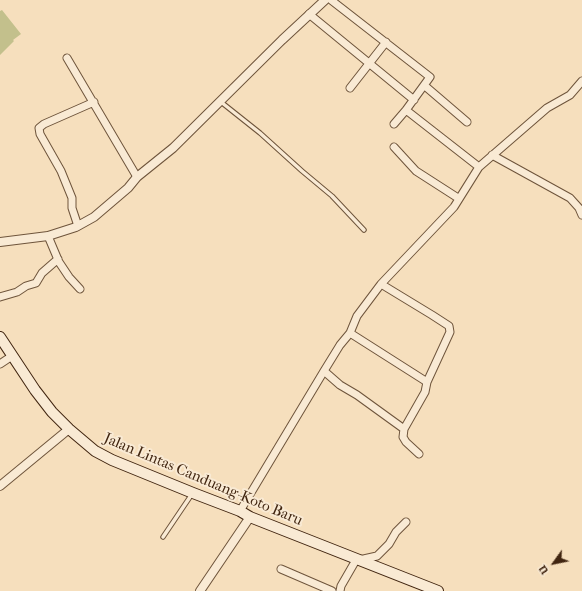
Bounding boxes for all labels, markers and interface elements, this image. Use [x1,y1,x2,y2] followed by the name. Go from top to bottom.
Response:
[101,430,305,530] street label: Jalan Lintas Canduang-Koto Baru
[534,543,574,583] north arrow
[536,563,551,577] text: U

